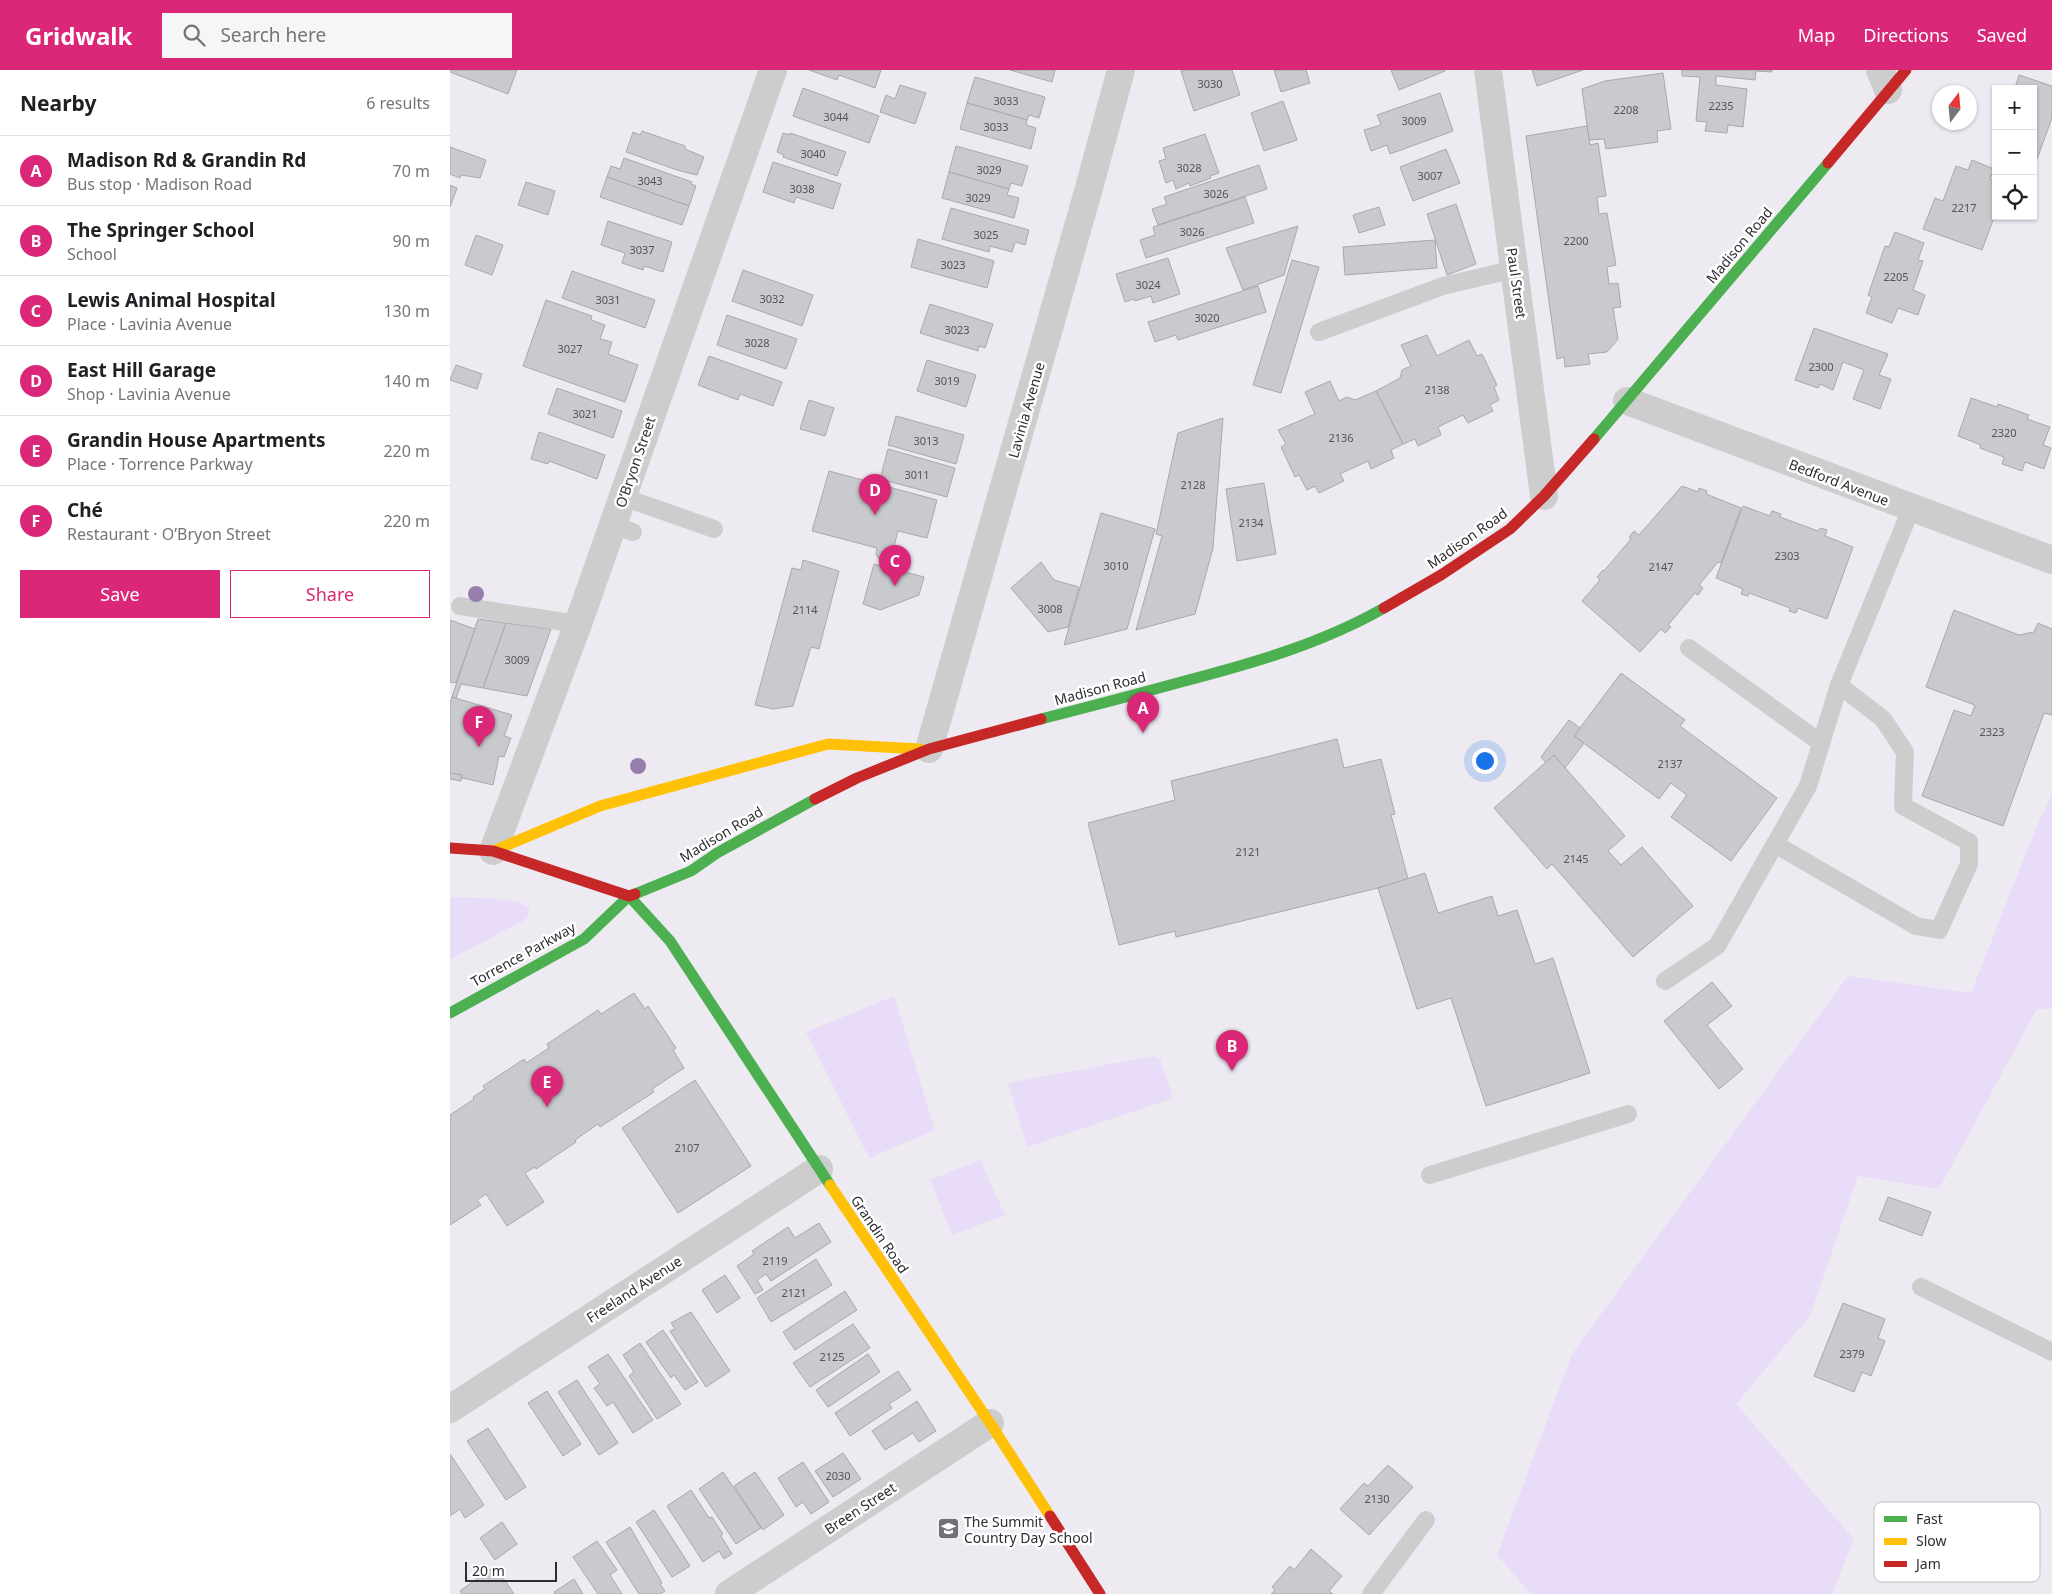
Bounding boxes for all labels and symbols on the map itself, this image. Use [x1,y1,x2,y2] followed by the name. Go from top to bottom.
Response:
[1197,76,1223,91] house number: 3030
[1932,85,1977,130] north arrow
[993,93,1019,108] house number: 3033
[1708,98,1734,113] house number: 2235
[1613,102,1639,117] house number: 2208
[823,109,849,124] house number: 3044
[1401,113,1427,128] house number: 3009
[983,119,1009,134] house number: 3033
[800,146,826,161] house number: 3040
[1176,160,1202,175] house number: 3028
[976,162,1002,177] house number: 3029
[1417,168,1443,183] house number: 3007
[637,173,663,188] house number: 3043
[789,181,815,196] house number: 3038
[1203,186,1229,201] house number: 3026
[965,190,991,205] house number: 3029
[1951,200,1977,215] house number: 2217
[1702,203,1776,287] street label: Madison Road
[1179,224,1205,239] house number: 3026
[973,227,999,242] house number: 3025
[1563,233,1589,248] house number: 2200
[629,242,655,257] house number: 3037
[1503,246,1531,320] street label: Paul Street
[940,257,966,272] house number: 3023
[1883,269,1909,284] house number: 2205
[1135,277,1161,292] house number: 3024
[759,291,785,306] house number: 3032
[595,292,621,307] house number: 3031
[1194,310,1220,325] house number: 3020
[944,322,970,337] house number: 3023
[744,335,770,350] house number: 3028
[557,341,583,356] house number: 3027
[1808,359,1834,374] house number: 2300
[1003,360,1049,460] street label: Lavinia Avenue
[934,373,960,388] house number: 3019
[1424,382,1450,397] house number: 2138
[572,406,598,421] house number: 3021
[611,414,659,510] street label: O’Bryon Street
[1991,425,2017,440] house number: 2320
[1328,430,1354,445] house number: 2136
[913,433,939,448] house number: 3013
[1786,454,1892,510] street label: Bedford Avenue
[904,467,930,482] house number: 3011
[859,474,891,515] pin: D
[1180,477,1206,492] house number: 2128
[1423,503,1511,573] street label: Madison Road
[1238,515,1264,530] house number: 2134
[879,545,911,586] pin: C
[1774,548,1800,563] house number: 2303
[1103,558,1129,573] house number: 3010
[1648,559,1674,574] house number: 2147
[1037,601,1063,616] house number: 3008
[792,602,818,617] house number: 2114
[504,652,530,667] house number: 3009
[1052,667,1148,709] street label: Madison Road
[1127,692,1159,733] pin: A
[463,706,495,747] pin: F
[1979,724,2005,739] house number: 2323
[1472,748,1498,774] your location
[1657,756,1683,771] house number: 2137
[676,802,766,866] street label: Madison Road
[1235,844,1261,859] house number: 2121
[1563,851,1589,866] house number: 2145
[467,917,579,991] street label: Torrence Parkway
[1216,1030,1248,1071] pin: B
[531,1066,563,1107] pin: E
[674,1140,700,1155] house number: 2107
[847,1191,913,1277] street label: Grandin Road
[583,1251,685,1327] street label: Freeland Avenue
[762,1253,788,1268] house number: 2119
[781,1285,807,1300] house number: 2121
[1839,1346,1865,1361] house number: 2379
[819,1349,845,1364] house number: 2125
[825,1468,851,1483] house number: 2030
[821,1478,899,1538] street label: Breen Street
[1364,1491,1390,1506] house number: 2130
[1874,1502,2040,1582] legend
[1916,1509,1943,1528] text: Fast
[964,1512,1093,1547] place label: The Summit Country Day School
[936,1517,960,1541] school or university icon: The Summit Country Day School
[1916,1531,1947,1550] text: Slow
[1914,1554,1941,1573] text: Jam
[465,1559,558,1582] scale bar

